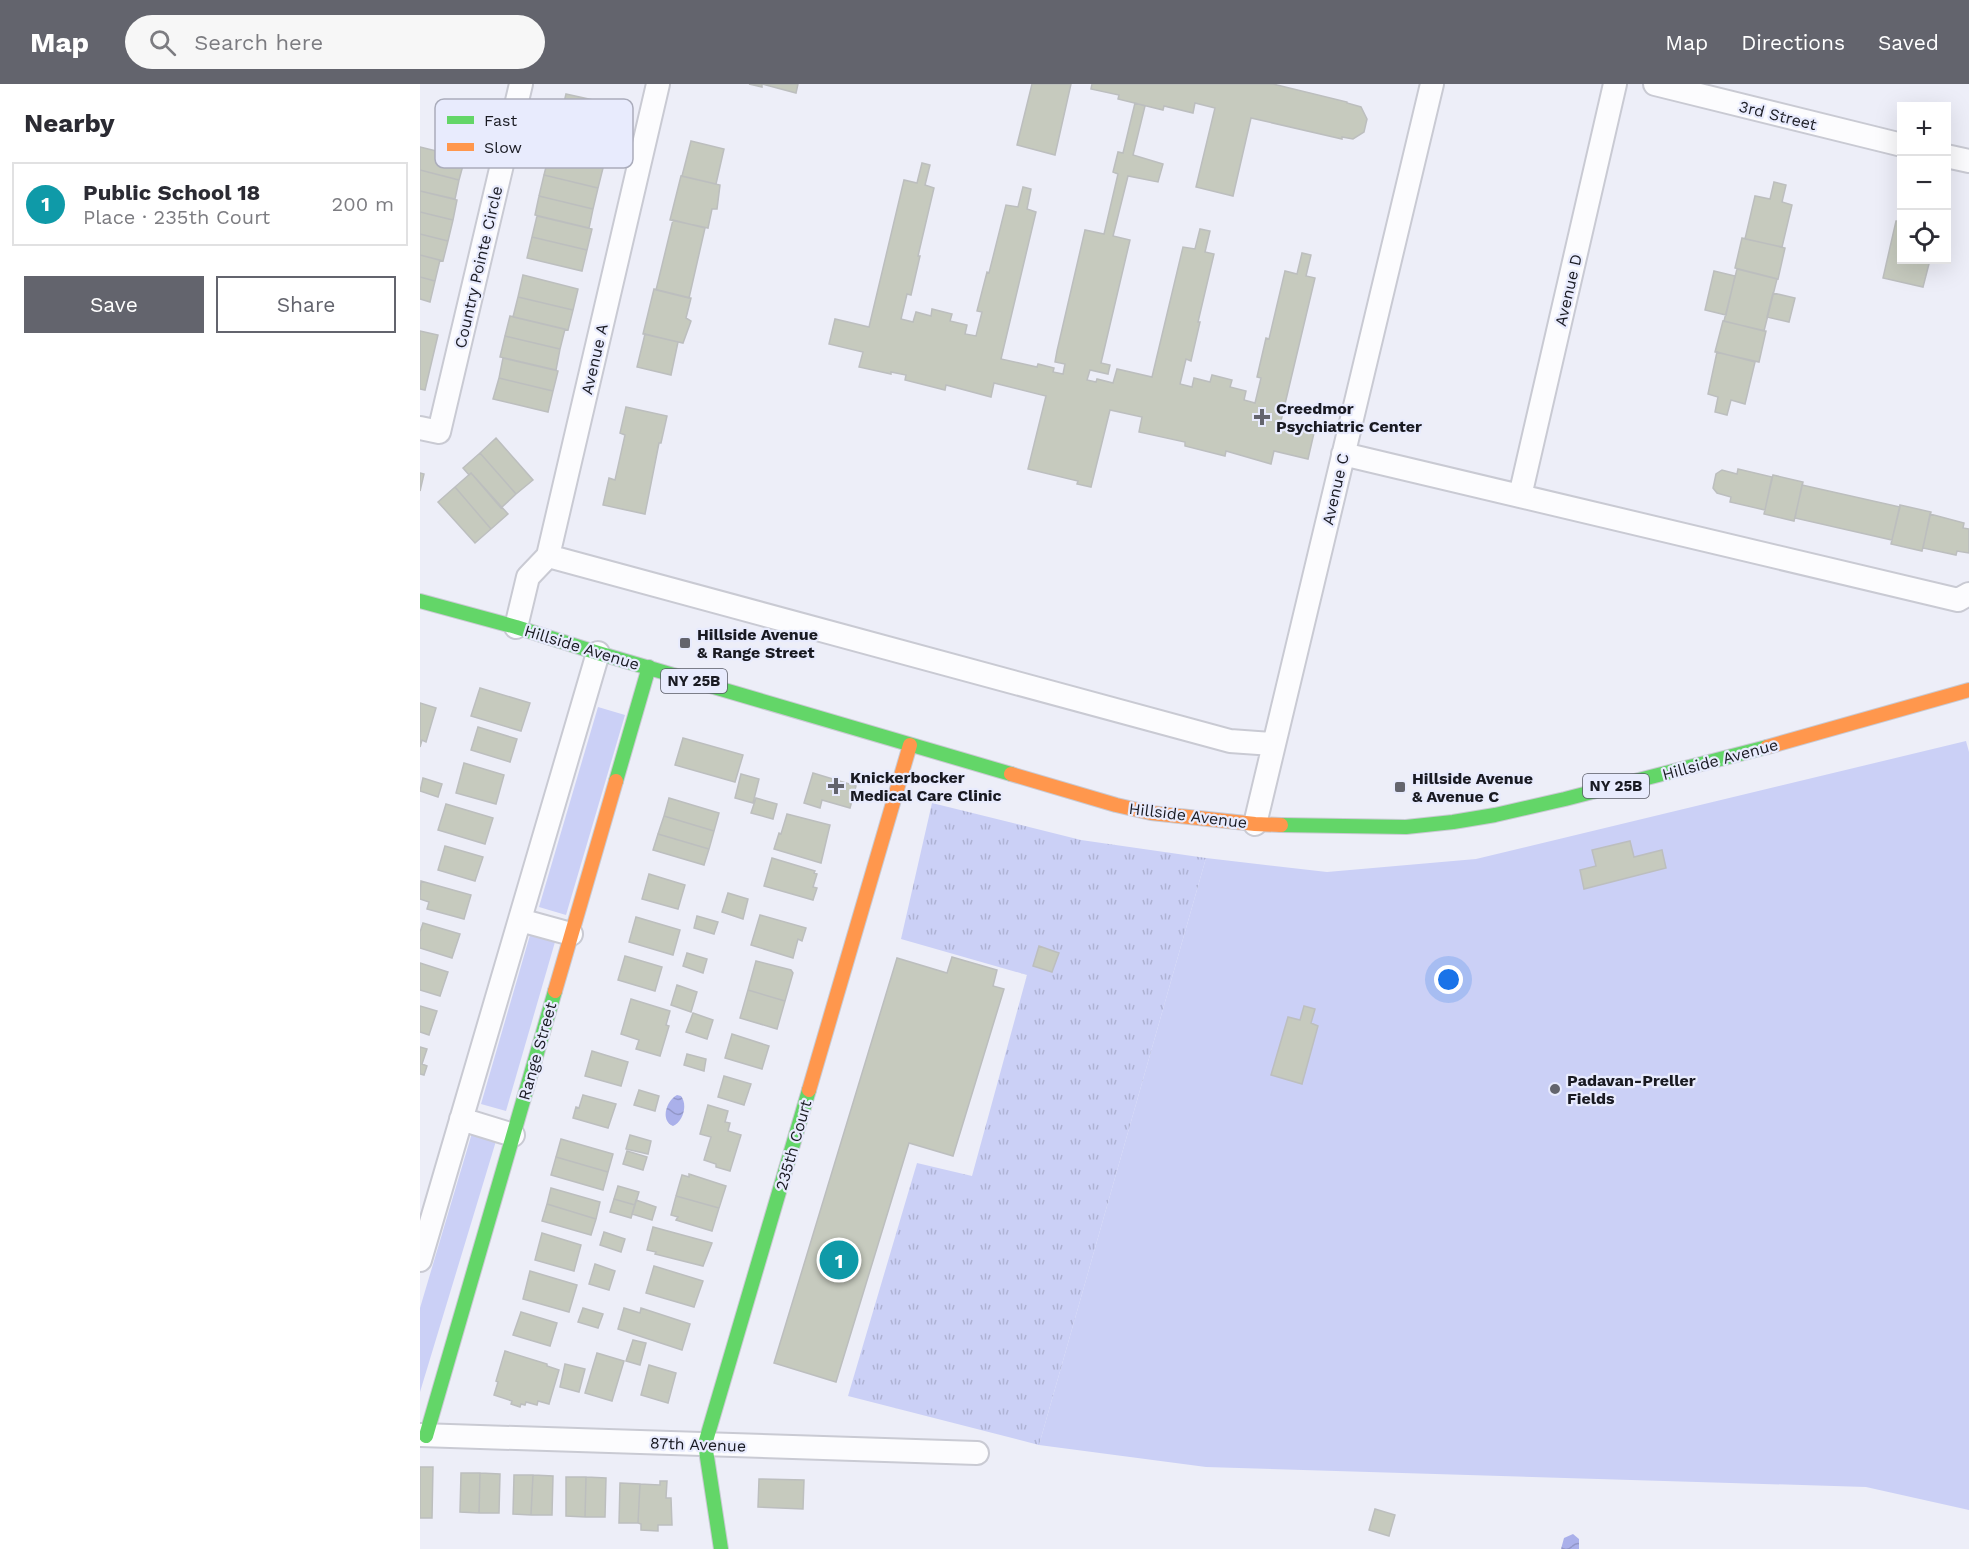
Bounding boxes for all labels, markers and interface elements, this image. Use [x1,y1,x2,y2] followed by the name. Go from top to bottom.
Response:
[125,15,545,69] search box
[30,26,89,59] text: Map
[146,26,179,59] icon: search
[194,30,323,55] text: Search here
[1665,30,1708,55] text: Map
[1741,30,1845,55] text: Directions
[1878,30,1939,55] text: Saved
[1737,97,1819,134] street label: 3rd Street
[435,99,633,168] legend
[1897,102,1951,264] map controls
[1897,102,1951,156] button: +
[24,108,115,138] text: Nearby
[484,111,517,130] text: Fast
[484,138,522,157] text: Slow
[1897,156,1951,210] button: −
[83,180,260,205] text: Public School 18
[451,184,506,350] street label: Country Pointe Circle
[41,192,50,216] text: 1
[332,192,394,216] text: 200 m
[83,205,270,229] text: Place · 235th Court
[1897,210,1951,264] button: locate
[1551,252,1586,328] street label: Avenue D
[24,276,204,333] button: Save
[216,276,396,333] button: Share
[577,321,612,396] street label: Avenue A
[1276,399,1422,436] place label: Creedmor Psychiatric Center
[1253,408,1271,426] marker: Creedmor Psychiatric Center
[1318,451,1353,527] street label: Avenue C
[522,621,642,674] street label: Hillside Avenue
[697,625,818,662] place label: Hillside Avenue & Range Street
[678,636,692,650] marker: Hillside Avenue & Range Street
[661,669,727,693] road number: NY 25B
[1660,735,1780,784] street label: Hillside Avenue
[850,768,1002,805] place label: Knickerbocker Medical Care Clinic
[1412,769,1533,806] place label: Hillside Avenue & Avenue C
[1583,774,1649,798] road number: NY 25B
[827,777,845,795] marker: Knickerbocker Medical Care Clinic
[1393,780,1407,794] marker: Hillside Avenue & Avenue C
[1128,799,1248,832] street label: Hillside Avenue
[1434,965,1463,994] your location
[514,1000,561,1102] street label: Range Street
[1567,1071,1696,1108] place label: Padavan-Preller Fields
[1548,1082,1562,1096] marker: Padavan-Preller Fields
[771,1097,816,1193] street label: 235th Court
[820,1238,858,1282] pin: 1
[650,1433,746,1456] street label: 87th Avenue

